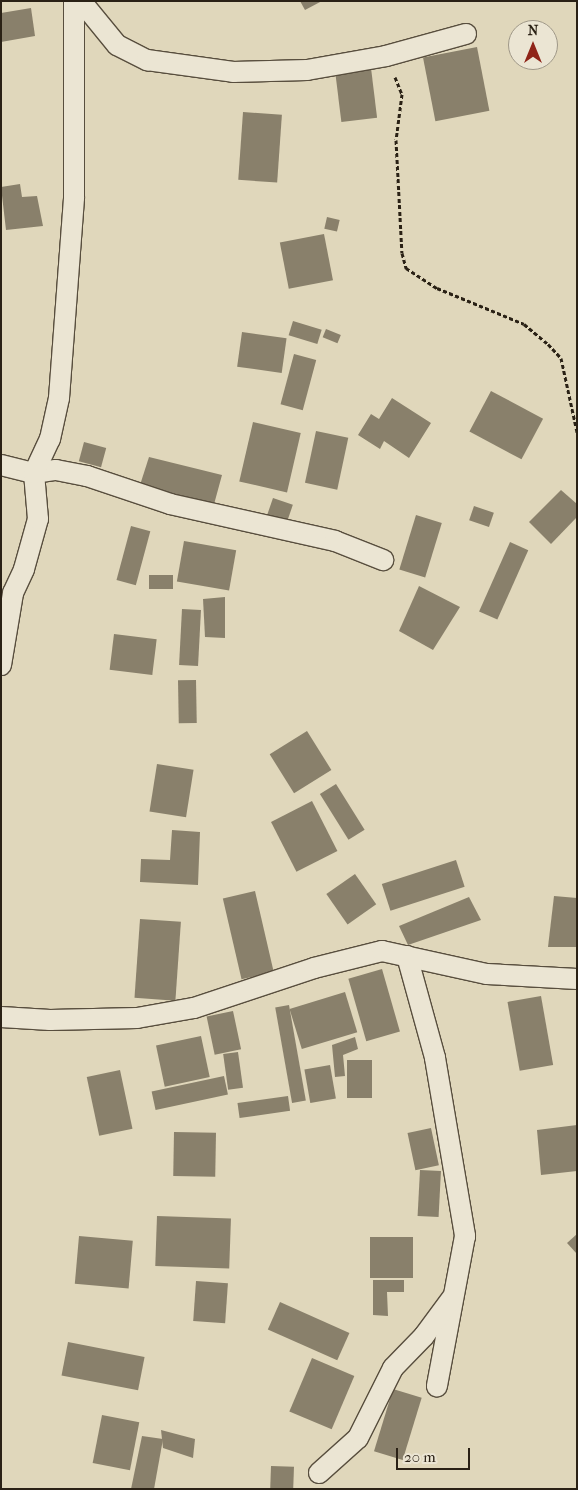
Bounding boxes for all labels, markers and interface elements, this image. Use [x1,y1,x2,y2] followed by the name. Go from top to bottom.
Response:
[508,20,558,70] north arrow
[528,22,538,39] text: N
[398,1438,472,1470] scale bar
[404,1448,436,1466] text: 20 m

